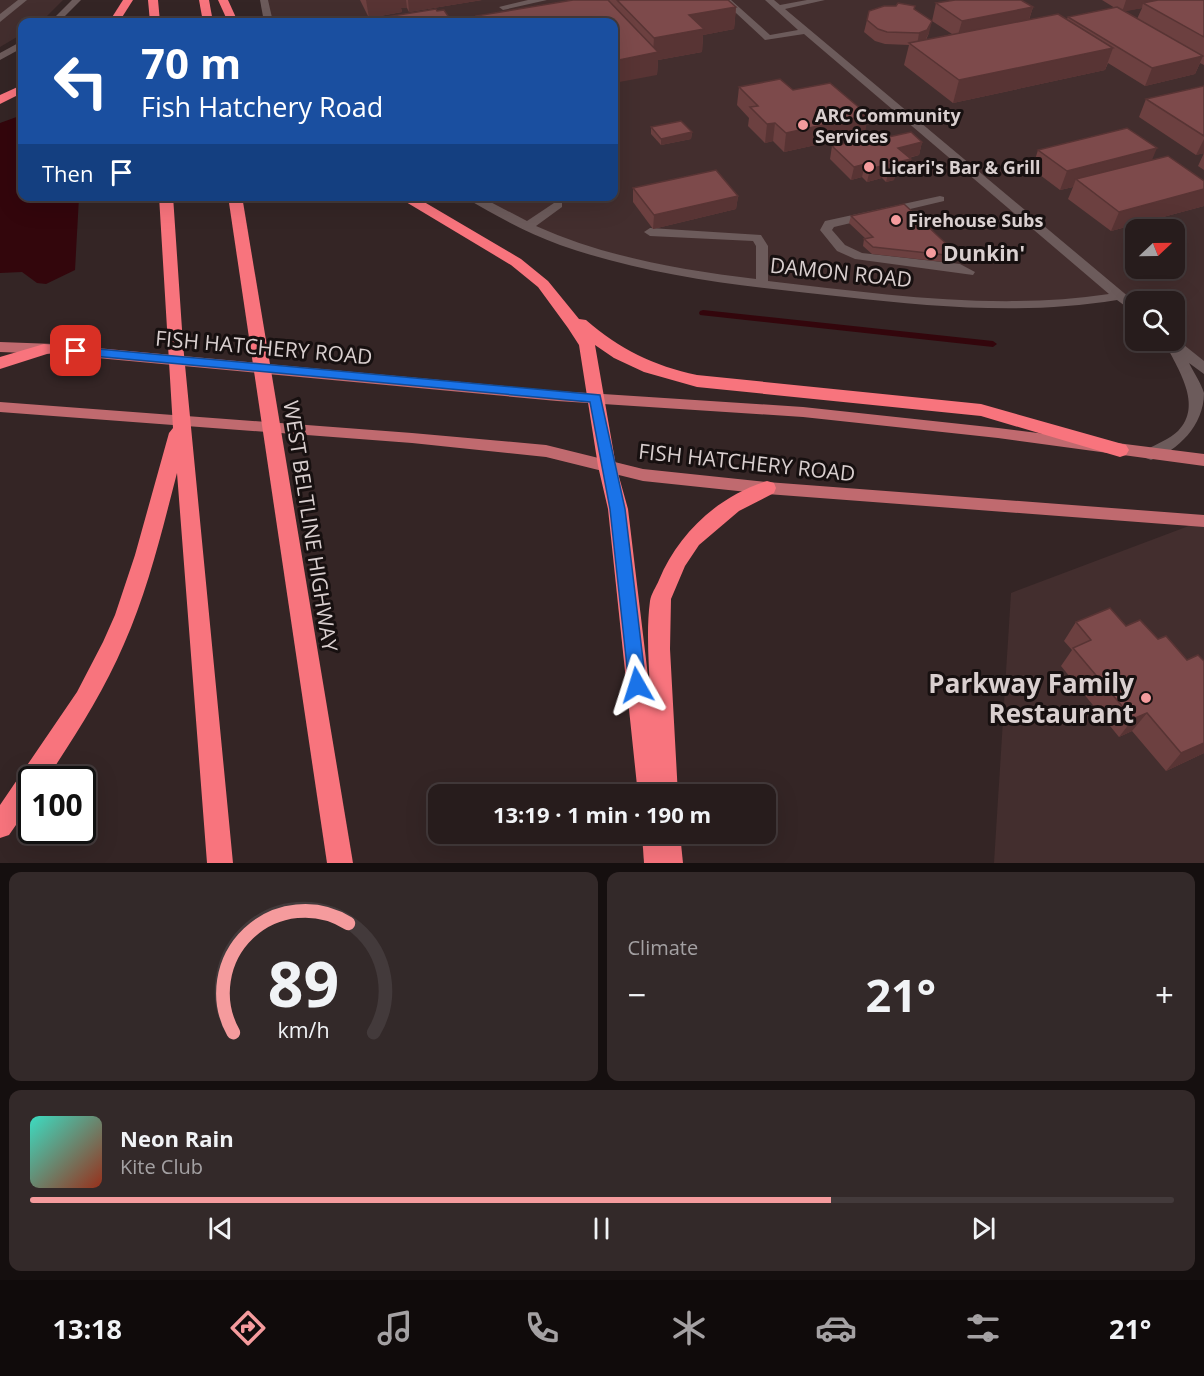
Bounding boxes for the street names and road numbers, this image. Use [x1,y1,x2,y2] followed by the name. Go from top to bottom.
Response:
[769,251,913,293] street label: DAMON ROAD
[154,324,374,370] street label: FISH HATCHERY ROAD
[277,399,345,654] street label: WEST BELTLINE HIGHWAY
[637,437,857,487] street label: FISH HATCHERY ROAD

